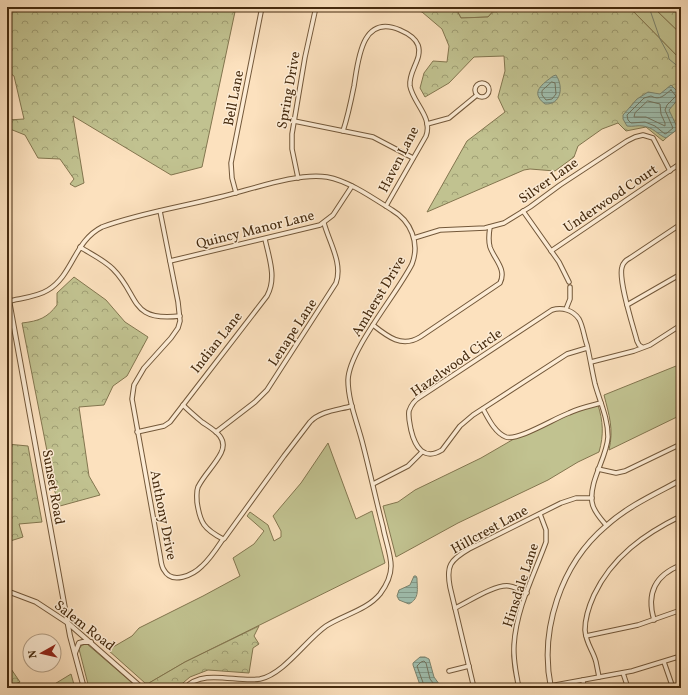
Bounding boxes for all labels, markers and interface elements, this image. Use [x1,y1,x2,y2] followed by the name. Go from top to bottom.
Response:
[273,50,306,130] street label: Spring Drive
[220,68,249,128] street label: Bell Lane
[375,123,424,196] street label: Haven Lane
[515,154,583,209] street label: Silver Lane
[560,161,662,238] street label: Underwood Court
[194,206,317,254] street label: Quincy Manor Lane
[348,253,411,341] street label: Amherst Drive
[264,295,322,370] street label: Lenape Lane
[187,308,247,378] street label: Indian Lane
[407,324,507,402] street label: Hazelwood Circle
[37,448,68,526] street label: Sunset Road
[145,469,181,562] street label: Anthony Drive
[448,501,532,559] street label: Hillcrest Lane
[499,541,544,630] street label: Hinsdale Lane
[50,596,119,656] street label: Salem Road
[22,633,62,673] north arrow
[26,649,42,659] text: N

